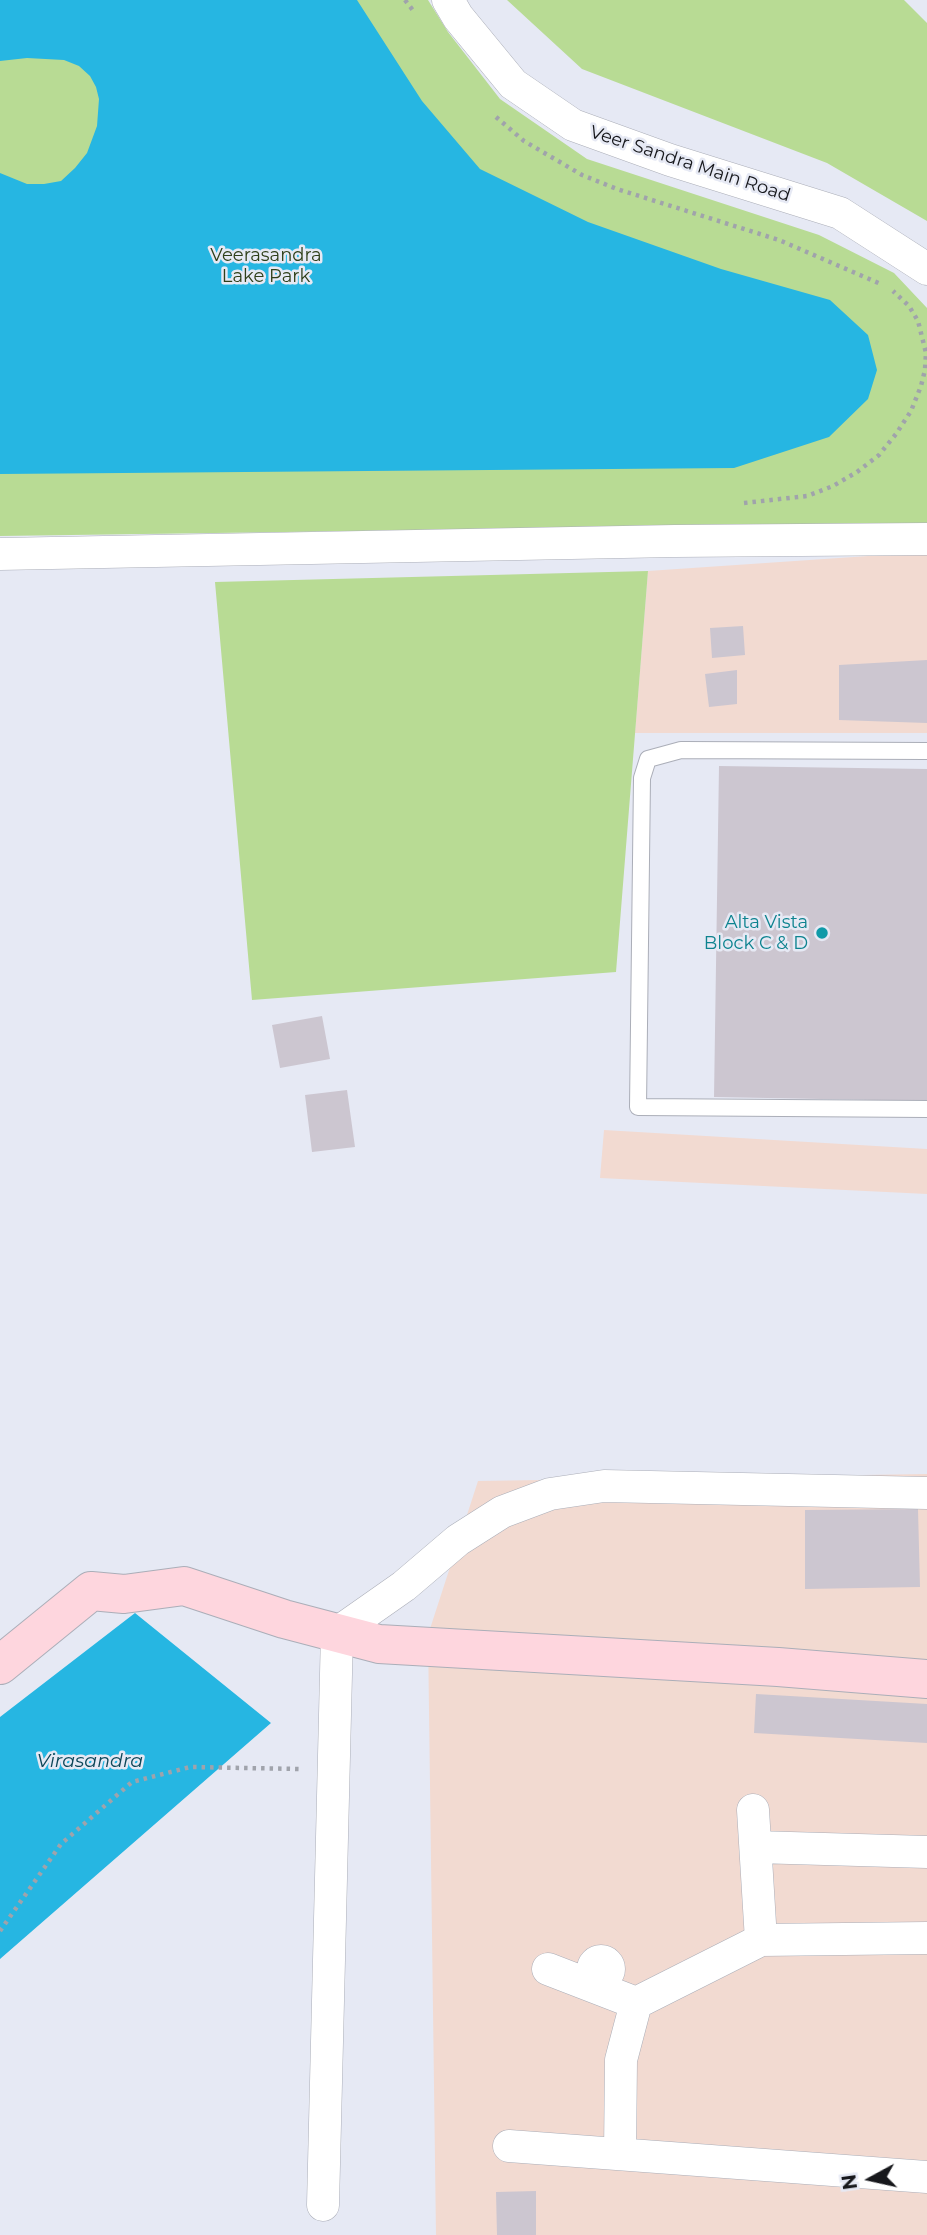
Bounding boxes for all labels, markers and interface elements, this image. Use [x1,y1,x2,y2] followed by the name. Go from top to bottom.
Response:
[587,121,793,207] street label: Veer Sandra Main Road
[210,245,322,288] park label: Veerasandra Lake Park
[704,912,808,954] place label: Alta Vista Block C & D
[814,925,830,941] marker: Alta Vista Block C & D
[37,1750,143,1772] water label: Virasandra
[836,2144,906,2214] north arrow
[837,2173,862,2191] text: N

